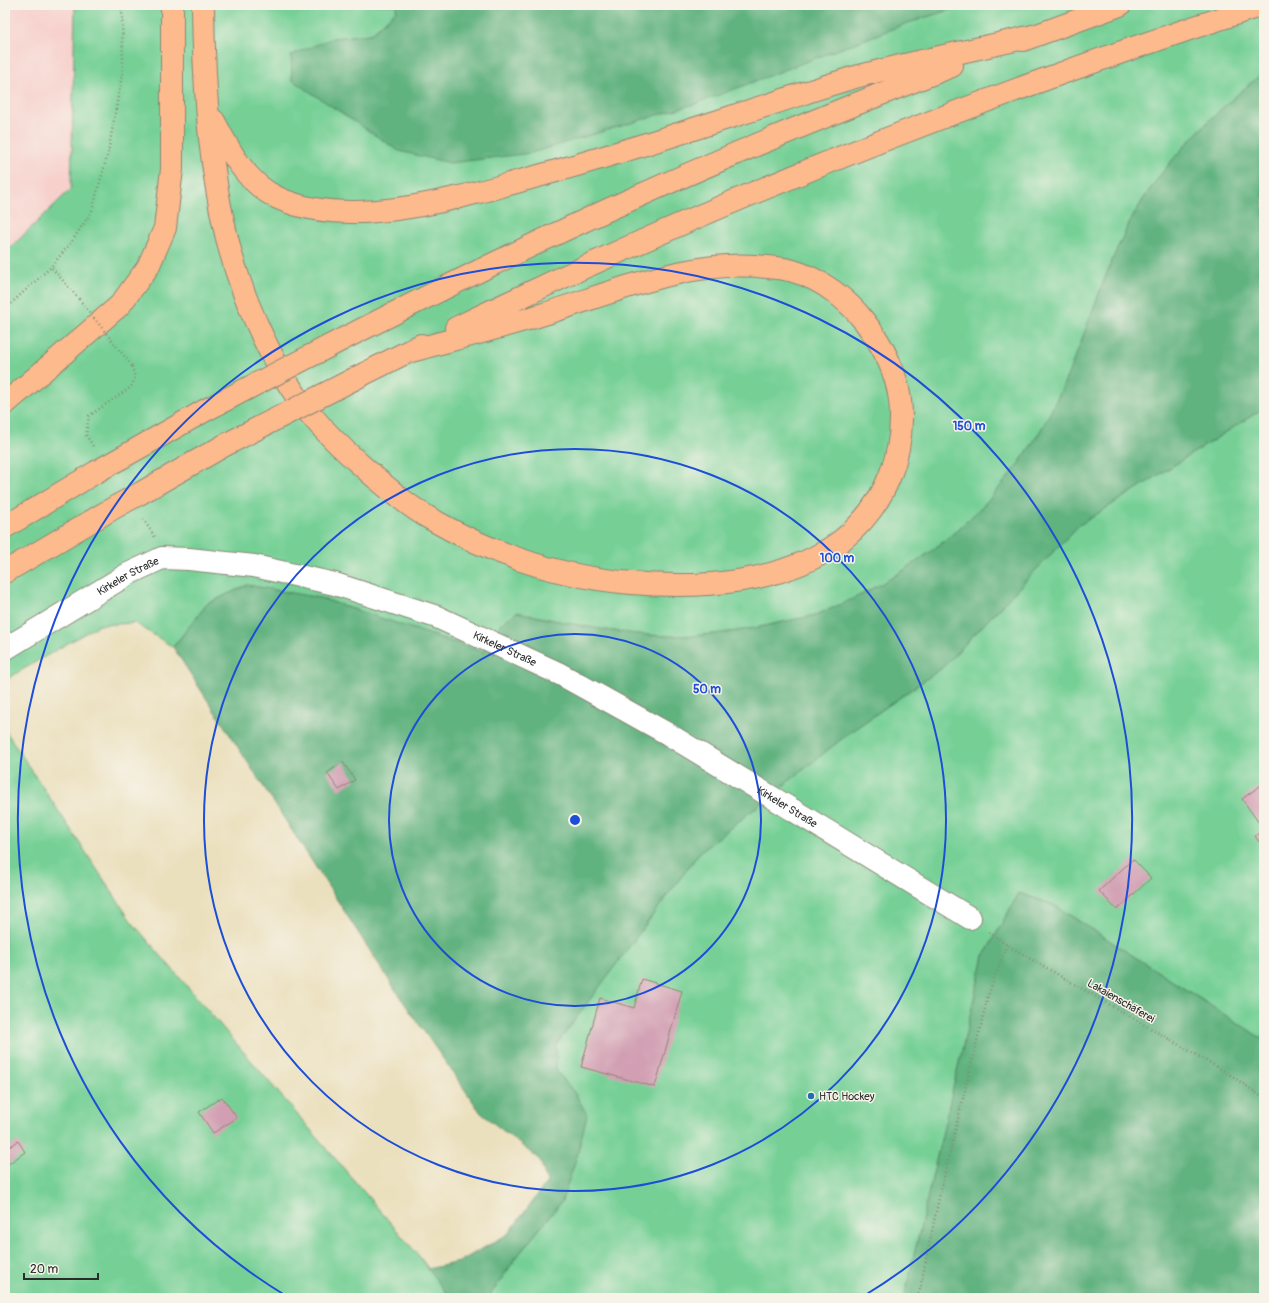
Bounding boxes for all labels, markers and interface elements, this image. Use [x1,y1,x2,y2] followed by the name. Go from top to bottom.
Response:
[953,419,986,434] text: 150 m
[820,551,855,566] text: 100 m
[95,554,161,598] street label: Kirkeler Straße
[471,628,539,669] street label: Kirkeler Straße
[693,682,721,697] text: 50 m
[755,783,820,830] street label: Kirkeler Straße
[568,813,582,827] centre of rings
[1085,977,1157,1026] street label: Lakaienschäferei
[819,1090,875,1103] place label: HTC Hockey
[806,1091,816,1101] marker: HTC Hockey
[24,1255,98,1281] scale bar
[30,1262,59,1277] text: 20 m

